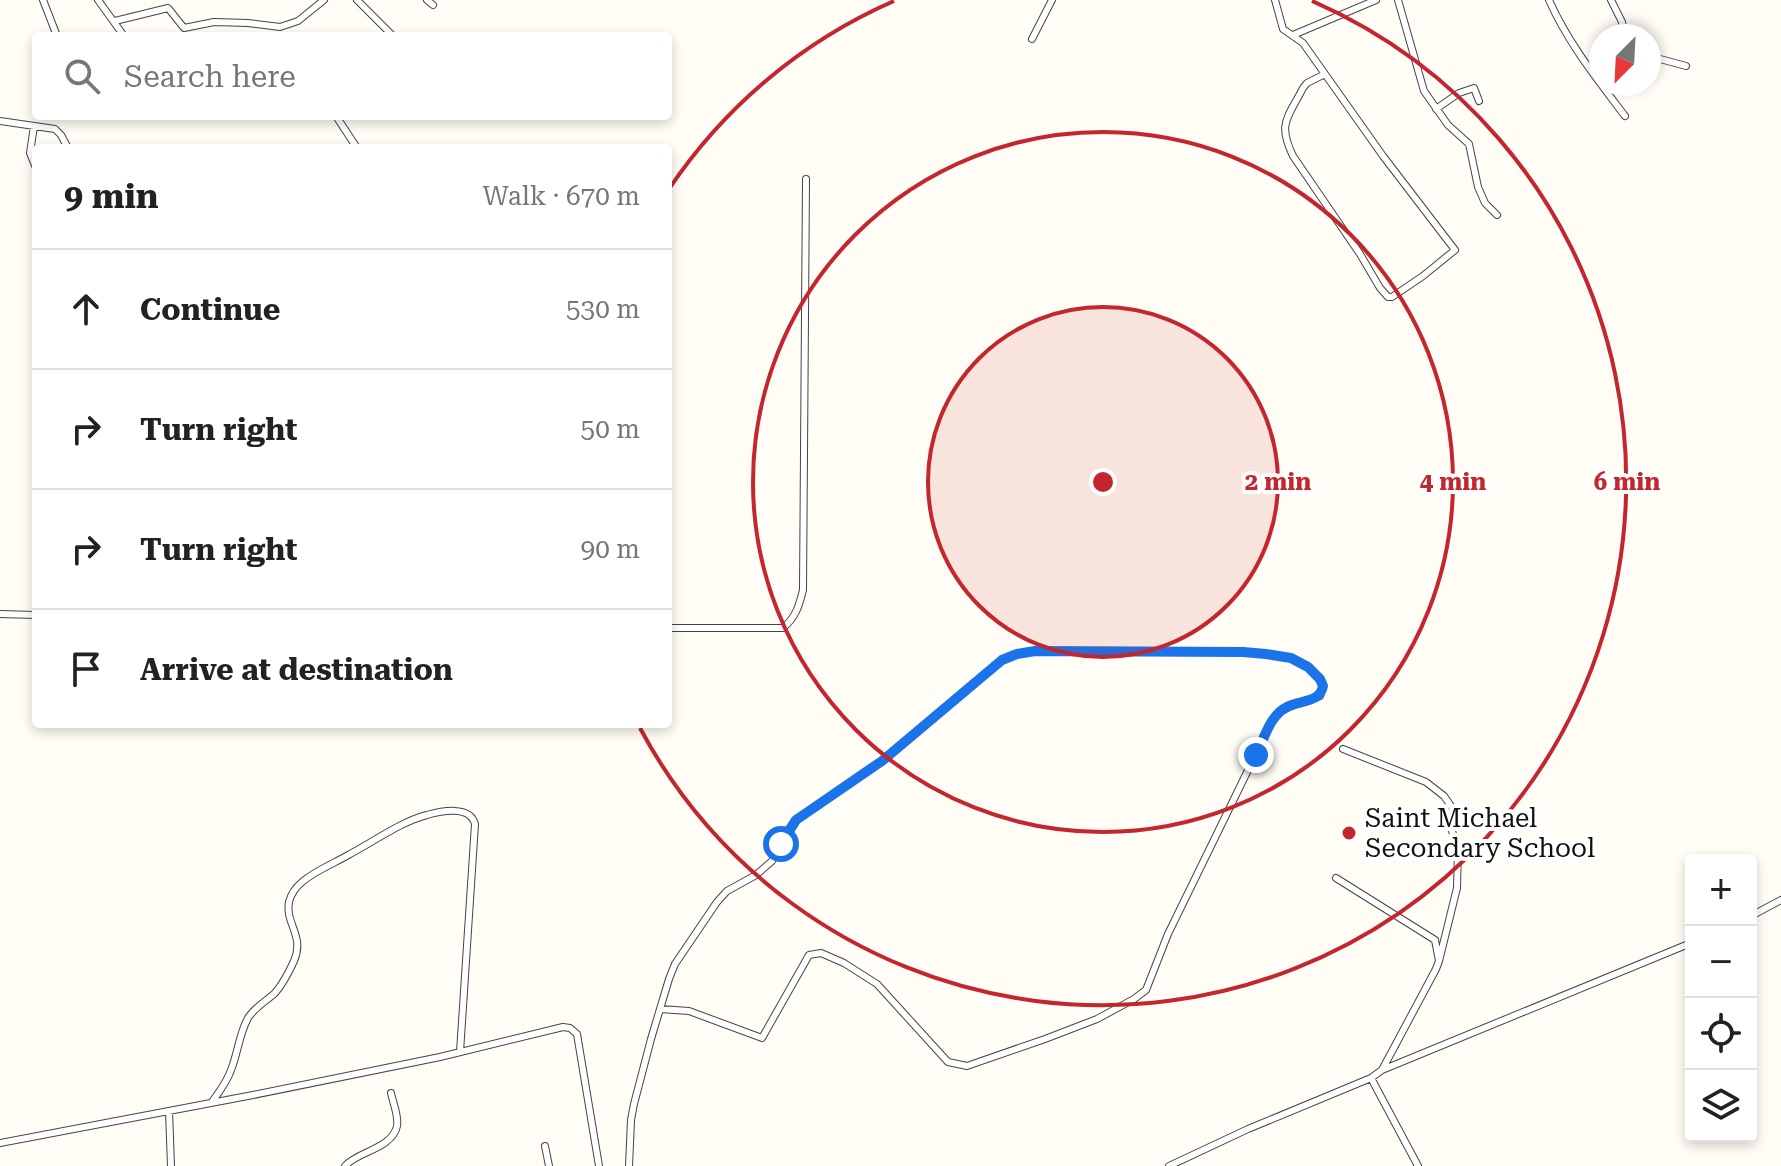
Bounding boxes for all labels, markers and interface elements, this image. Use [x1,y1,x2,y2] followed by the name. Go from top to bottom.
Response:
[1589,24,1661,96] north arrow
[32,32,672,120] search box
[60,54,104,98] icon: search
[124,59,296,94] text: Search here
[64,176,159,216] text: 9 min
[482,181,640,211] text: Walk · 670 m
[64,287,108,331] icon: ahead
[140,292,280,327] text: Continue
[566,294,640,324] text: 530 m
[64,407,108,451] icon: right
[140,412,297,447] text: Turn right
[581,414,640,444] text: 50 m
[1089,468,1117,496] centre of rings
[1245,468,1311,496] text: 2 min
[1420,468,1486,496] text: 4 min
[1594,468,1660,496] text: 6 min
[64,527,108,571] icon: right
[140,532,297,567] text: Turn right
[581,534,640,564] text: 90 m
[64,647,108,691] icon: arrive
[140,652,453,687] text: Arrive at destination
[1238,737,1274,773] route end
[1365,803,1595,863] place label: Saint Michael Secondary School
[1340,824,1358,842] marker: Saint Michael Secondary School
[763,826,799,862] route start
[1685,854,1757,1142] map controls
[1685,854,1757,926] button: +
[1685,926,1757,998] button: −
[1685,998,1757,1070] button: locate
[1685,1070,1757,1142] button: layers

